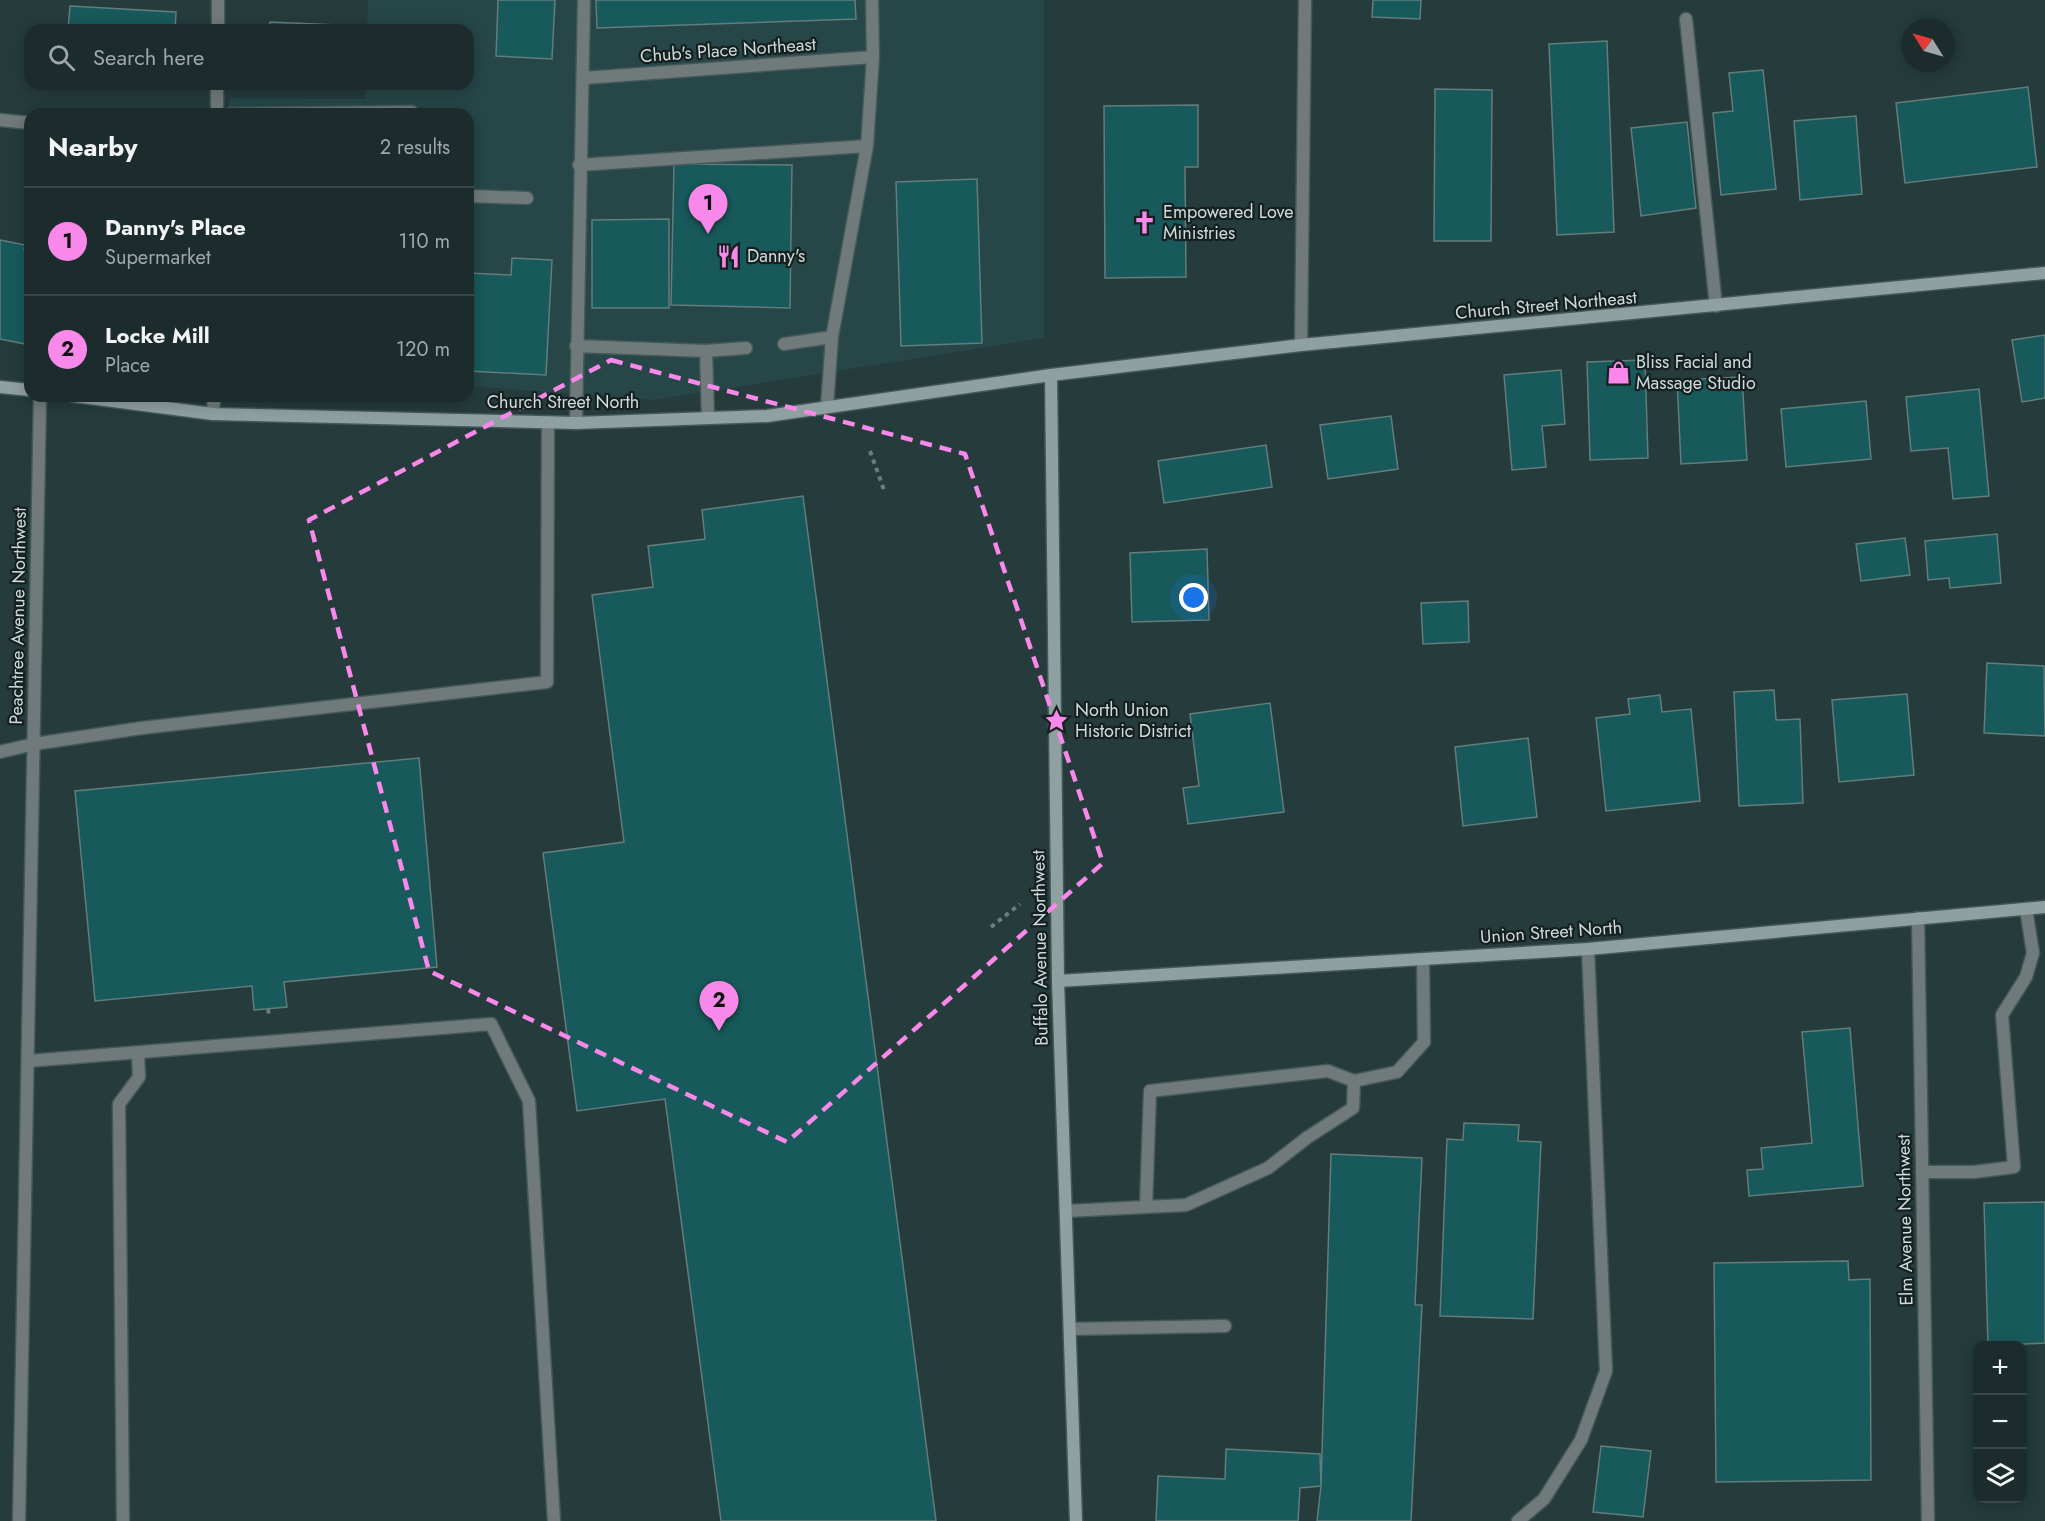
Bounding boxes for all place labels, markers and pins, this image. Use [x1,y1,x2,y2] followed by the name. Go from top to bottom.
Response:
[688,184,728,234] pin: 1
[1163,199,1293,246] place label: Empowered Love Ministries
[1132,209,1158,235] church icon: Empowered Love Ministries
[716,243,742,269] restaurant icon: Danny's
[747,243,805,269] place label: Danny's
[1636,349,1756,396] place label: Bliss Facial and Massage Studio
[1605,359,1631,385] shop icon: Bliss Facial and Massage Studio
[1075,697,1192,744] place label: North Union Historic District
[1044,707,1070,733] place icon: North Union Historic District
[700,982,738,1031] pin: 2

